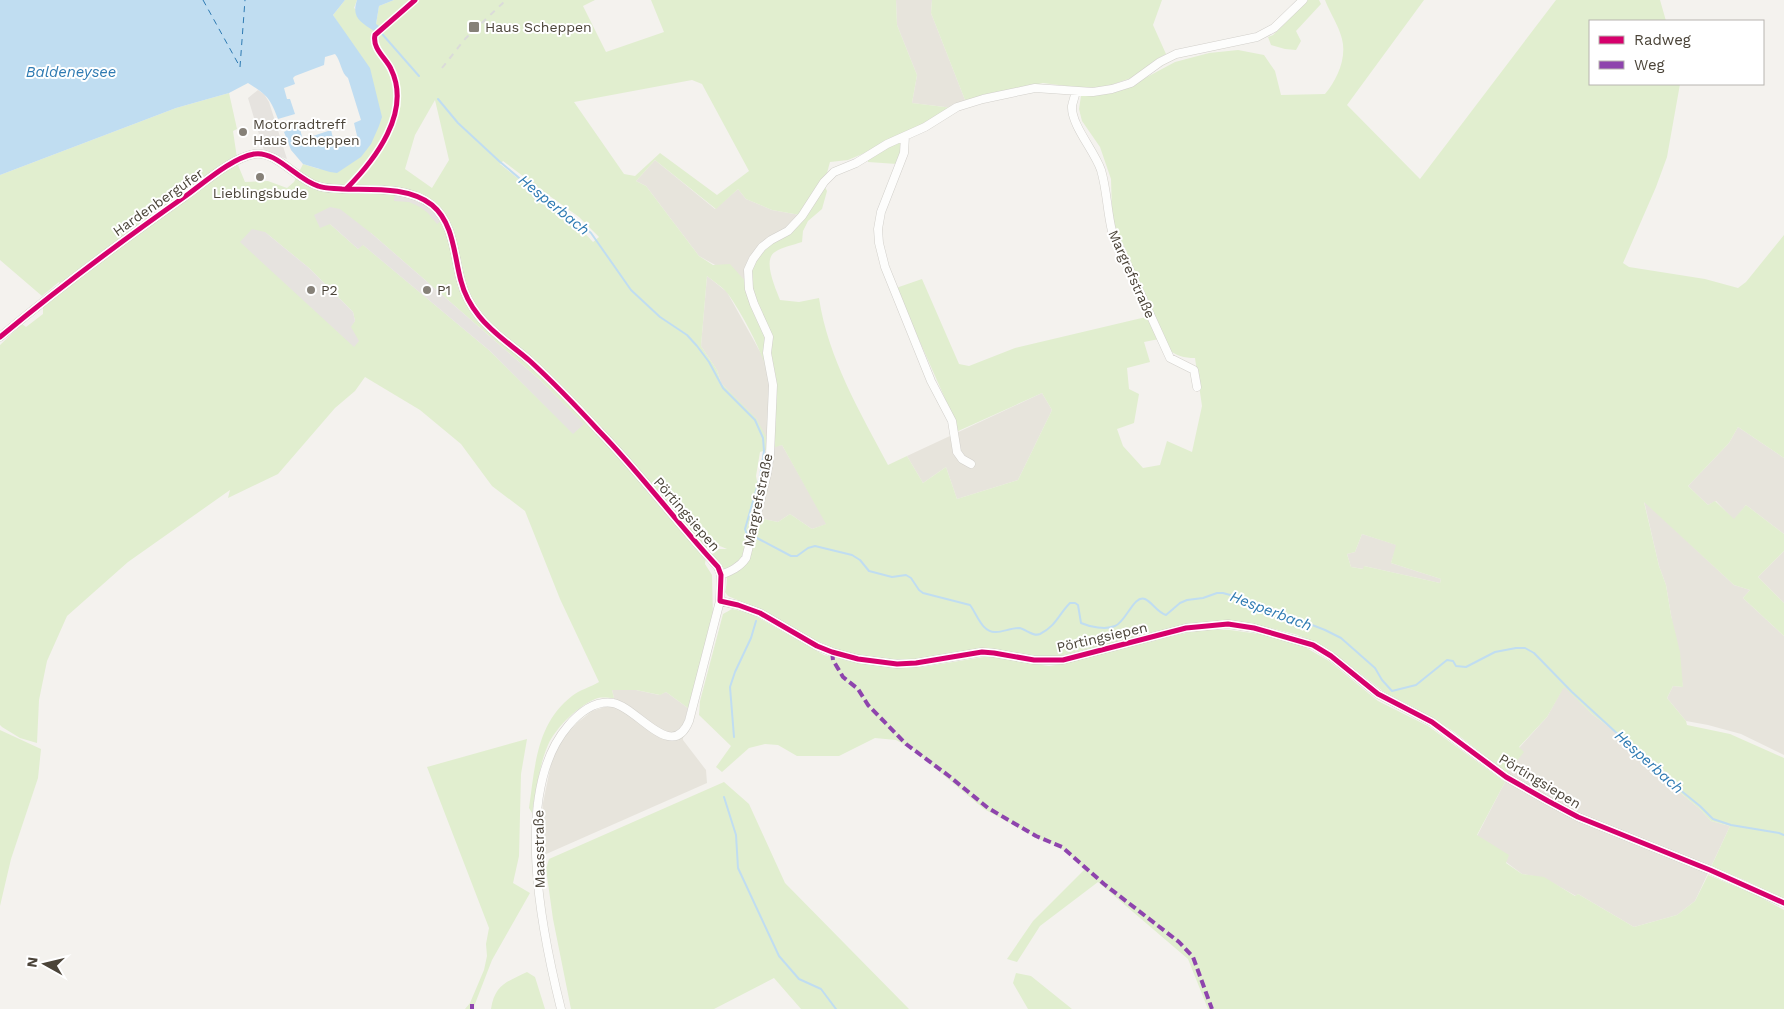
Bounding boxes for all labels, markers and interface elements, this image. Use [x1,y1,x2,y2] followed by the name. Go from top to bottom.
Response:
[485,19,592,35] place label: Haus Scheppen
[467,20,481,34] marker: Haus Scheppen
[1589,20,1764,85] legend
[1634,31,1691,49] text: Radweg
[1634,56,1665,74] text: Weg
[26,63,116,81] water label: Baldeneysee
[253,116,360,148] place label: Motorradtreff Haus Scheppen
[237,126,249,138] marker: Motorradtreff Haus Scheppen
[110,165,206,239] street label: Hardenbergufer
[254,171,266,183] marker: Lieblingsbude
[515,171,593,239] water label: Hesperbach
[213,185,307,201] place label: Lieblingsbude
[1105,227,1159,321] street label: Margrefstraße
[321,282,338,298] place label: P2
[437,282,451,298] place label: P1
[305,284,317,296] marker: P2
[421,284,433,296] marker: P1
[740,452,776,548] street label: Margrefstraße
[651,474,723,554] street label: Pörtingsiepen
[1228,587,1314,635] water label: Hesperbach
[1055,619,1149,655] street label: Pörtingsiepen
[1611,727,1687,797] water label: Hesperbach
[1496,750,1584,812] street label: Pörtingsiepen
[530,810,548,888] street label: Maasstraße
[20,939,70,989] north arrow
[23,956,41,968] text: N

